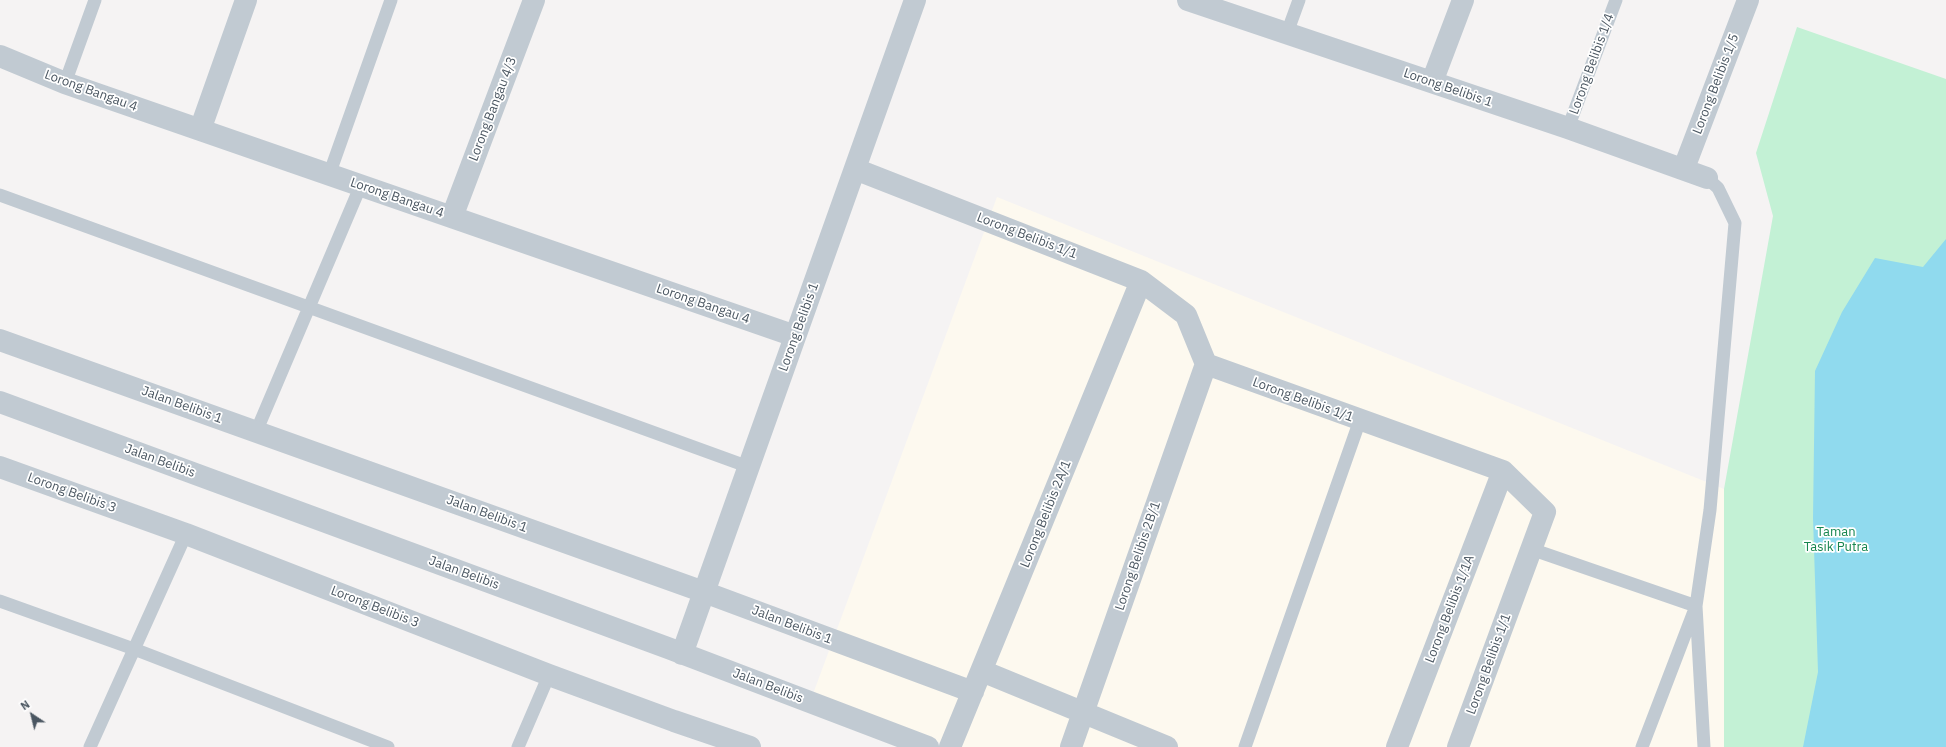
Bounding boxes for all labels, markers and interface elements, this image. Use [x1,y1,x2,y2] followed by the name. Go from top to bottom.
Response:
[1567,11,1617,117] street label: Lorong Belibis 1/4
[1690,32,1742,136] street label: Lorong Belibis 1/5
[466,55,520,163] street label: Lorong Bangau 4/3
[1401,65,1495,111] street label: Lorong Belibis 1
[42,67,140,115] street label: Lorong Bangau 4
[348,175,446,221] street label: Lorong Bangau 4
[975,210,1079,262] street label: Lorong Belibis 1/1
[776,280,822,374] street label: Lorong Belibis 1
[654,281,752,327] street label: Lorong Bangau 4
[1250,375,1356,425] street label: Lorong Belibis 1/1
[139,383,225,427] street label: Jalan Belibis 1
[123,441,197,481] street label: Jalan Belibis
[1017,458,1075,570] street label: Lorong Belibis 2A/1
[25,470,119,516] street label: Lorong Belibis 3
[444,492,530,536] street label: Jalan Belibis 1
[1112,499,1164,613] street label: Lorong Belibis 2B/1
[1804,524,1868,555] park label: Taman Tasik Putra
[427,553,501,593] street label: Jalan Belibis
[1422,553,1478,665] street label: Lorong Belibis 1/1A
[329,583,421,631] street label: Lorong Belibis 3
[750,603,834,647] street label: Jalan Belibis 1
[1464,611,1514,717] street label: Lorong Belibis 1/1
[731,665,805,707] street label: Jalan Belibis
[12,695,52,735] north arrow
[18,697,32,713] text: N

